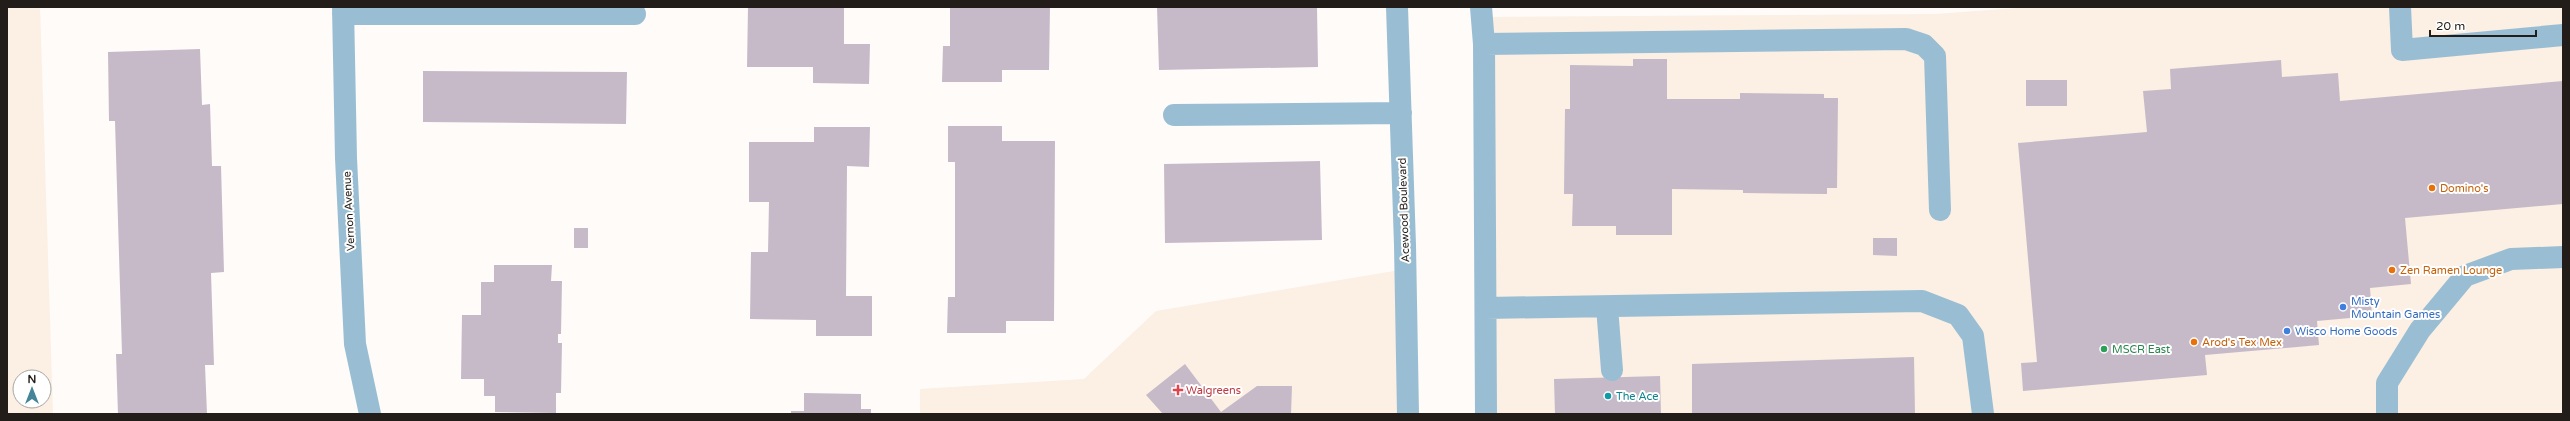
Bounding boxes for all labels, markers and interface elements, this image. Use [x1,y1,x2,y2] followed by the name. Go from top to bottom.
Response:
[2430,12,2536,38] scale bar
[2436,19,2465,33] text: 20 m
[1396,157,1412,263] street label: Acewood Boulevard
[340,171,358,251] street label: Vernon Avenue
[2440,182,2489,195] place label: Domino's
[2427,183,2437,193] marker: Domino's
[2400,264,2502,277] place label: Zen Ramen Lounge
[2387,265,2397,275] marker: Zen Ramen Lounge
[2351,295,2440,321] place label: Misty Mountain Games
[2338,302,2348,312] marker: Misty Mountain Games
[2295,325,2397,338] place label: Wisco Home Goods
[2282,326,2292,336] marker: Wisco Home Goods
[2202,336,2282,349] place label: Arod's Tex Mex
[2189,337,2199,347] marker: Arod's Tex Mex
[2112,343,2170,356] place label: MSCR East
[2099,344,2109,354] marker: MSCR East
[12,369,52,409] north arrow
[28,373,36,386] text: N
[1186,384,1241,397] place label: Walgreens
[1173,385,1183,395] marker: Walgreens
[1616,390,1659,403] place label: The Ace
[1603,391,1613,401] marker: The Ace

